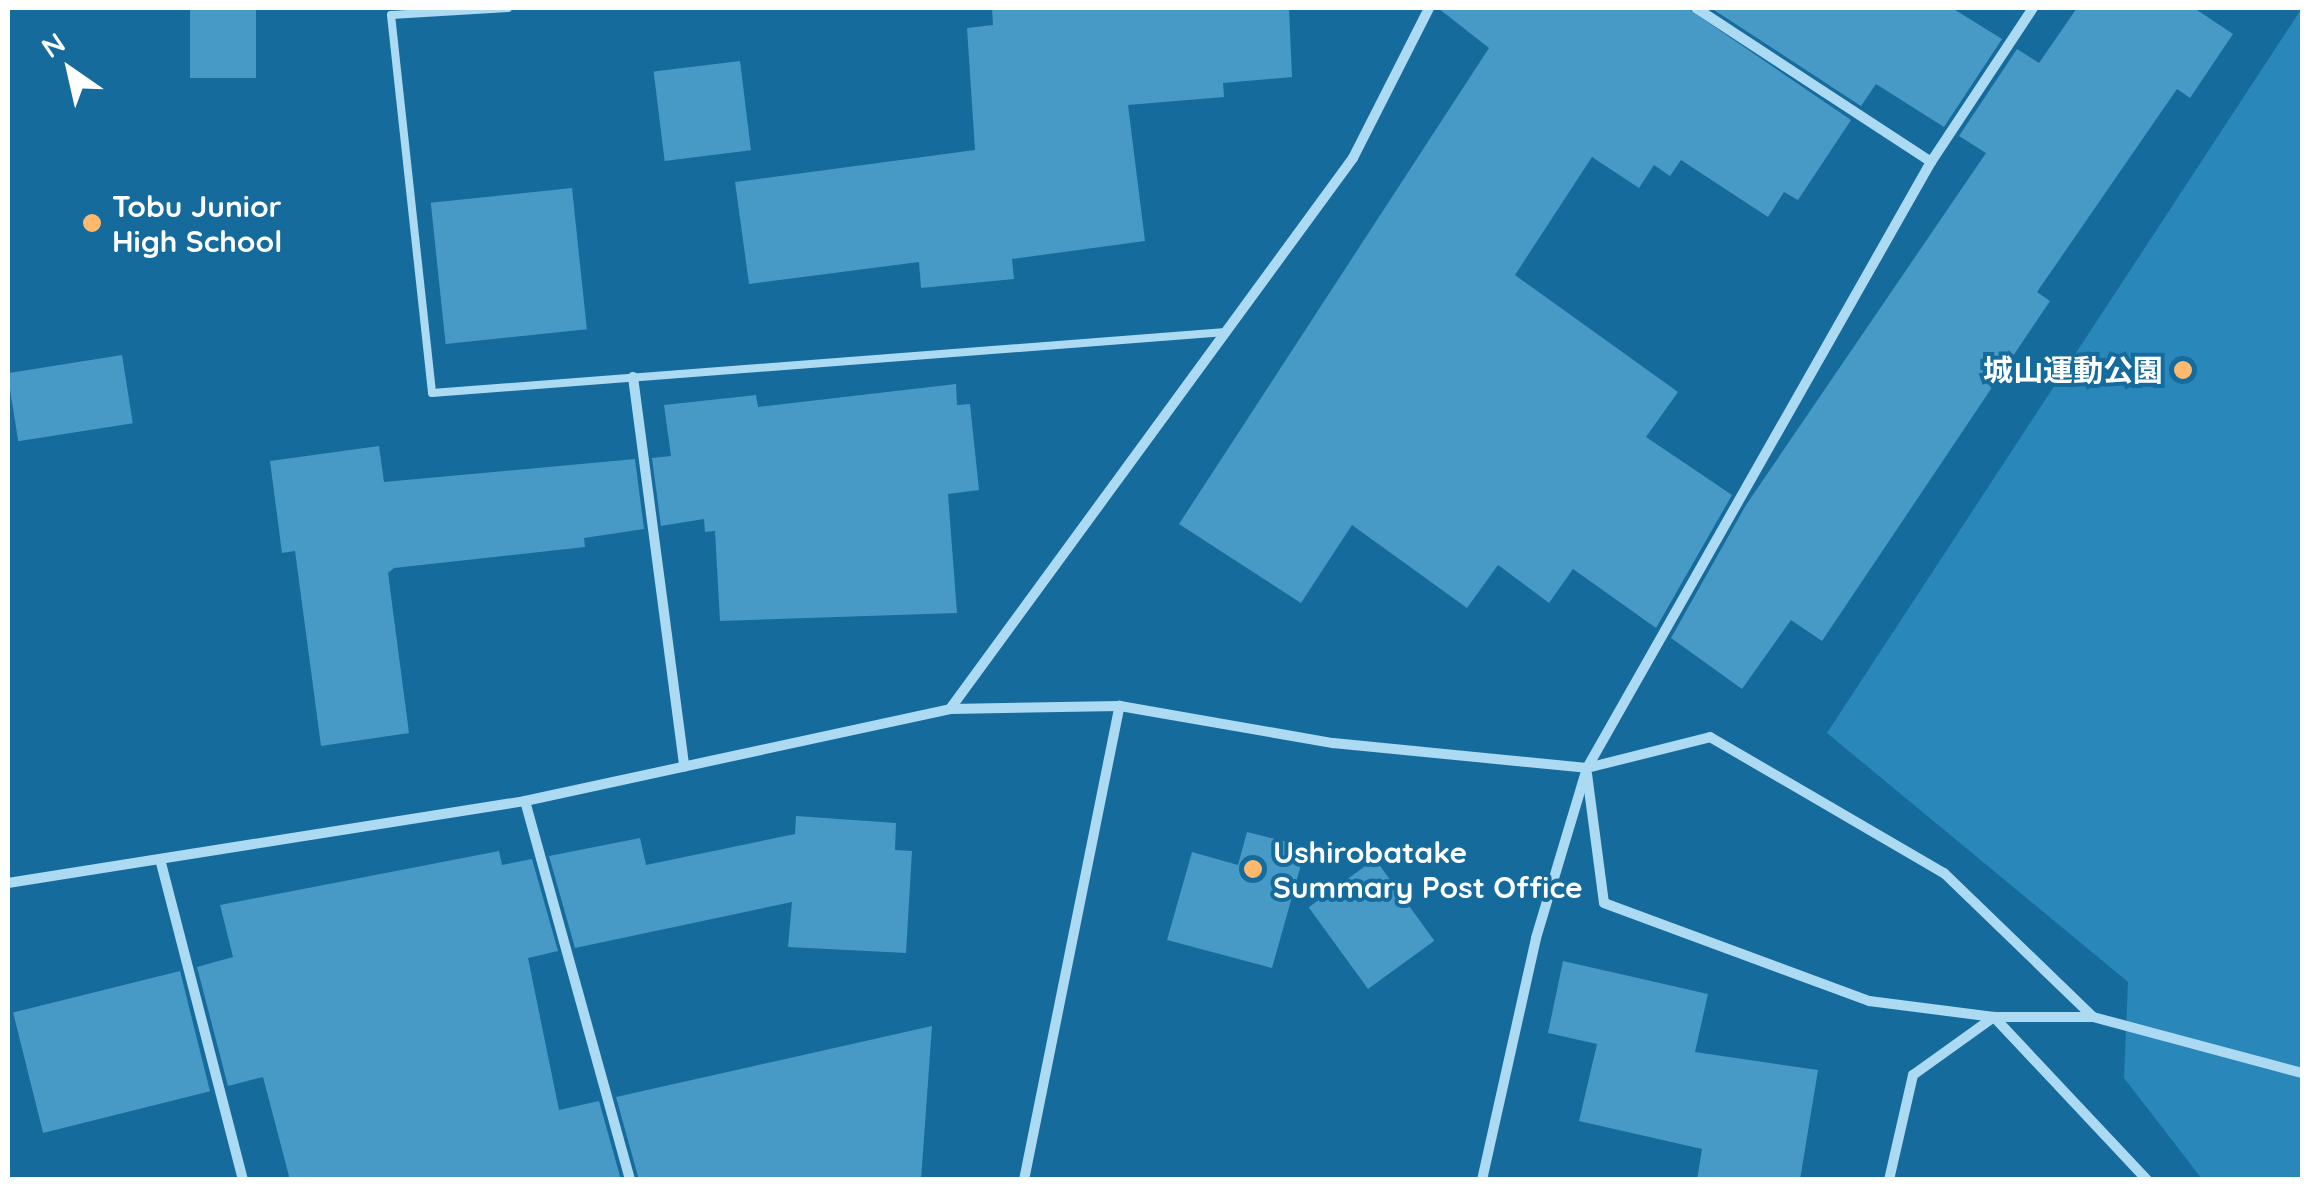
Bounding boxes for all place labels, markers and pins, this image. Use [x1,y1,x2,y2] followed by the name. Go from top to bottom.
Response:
[112,188,282,258] place label: Tobu Junior High School
[81,212,103,234] marker: Tobu Junior High School
[1983,352,2163,388] place label: 城山運動公園
[2172,359,2194,381] marker: 城山運動公園
[1273,834,1583,904] place label: Ushirobatake Summary Post Office
[1242,858,1264,880] marker: Ushirobatake Summary Post Office

